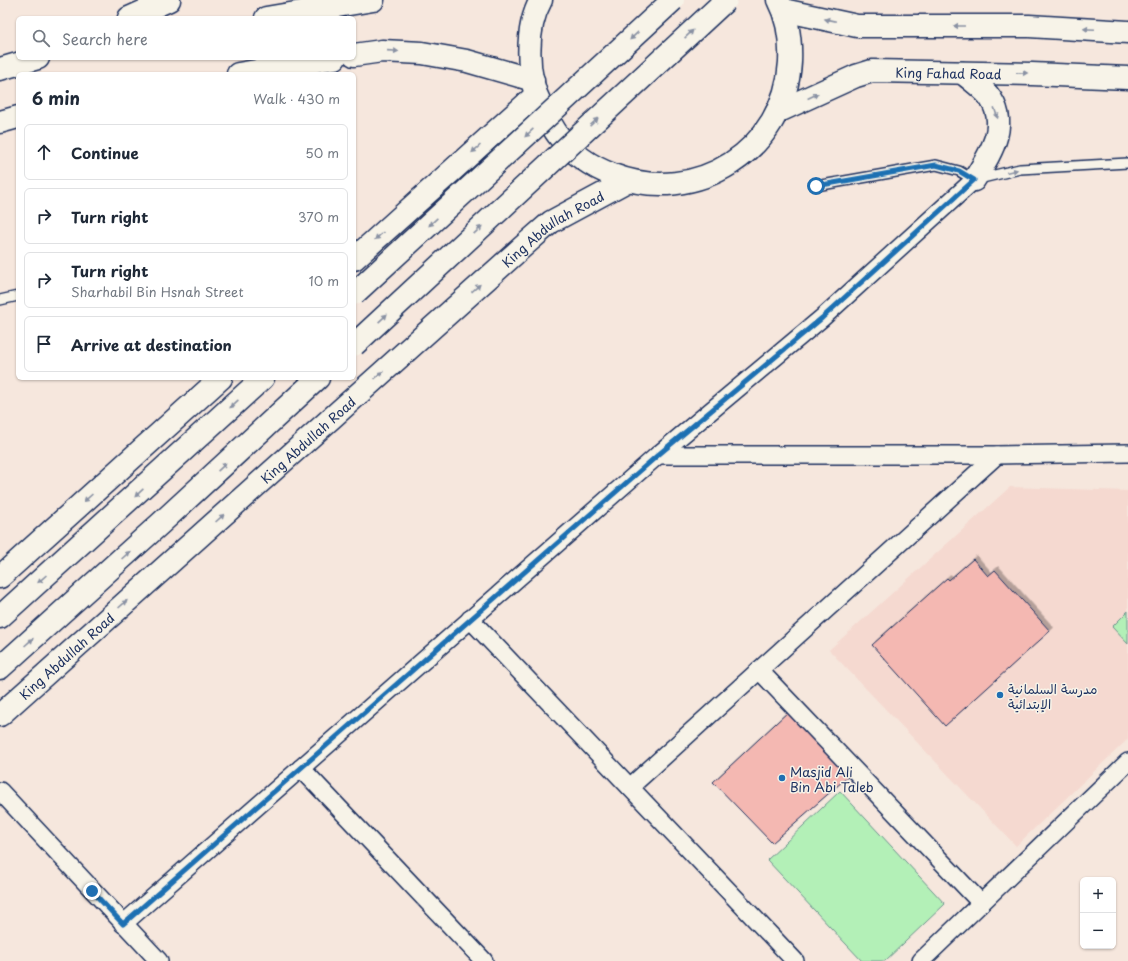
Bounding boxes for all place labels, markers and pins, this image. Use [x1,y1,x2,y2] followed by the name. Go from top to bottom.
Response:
[1008,679,1097,713] place label: مدرسة السلمانية الإبتدائية
[995,690,1005,700] marker: مدرسة السلمانية الإبتدائية
[790,762,874,796] place label: Masjid Ali Bin Abi Taleb
[777,773,787,783] marker: Masjid Ali Bin Abi Taleb

